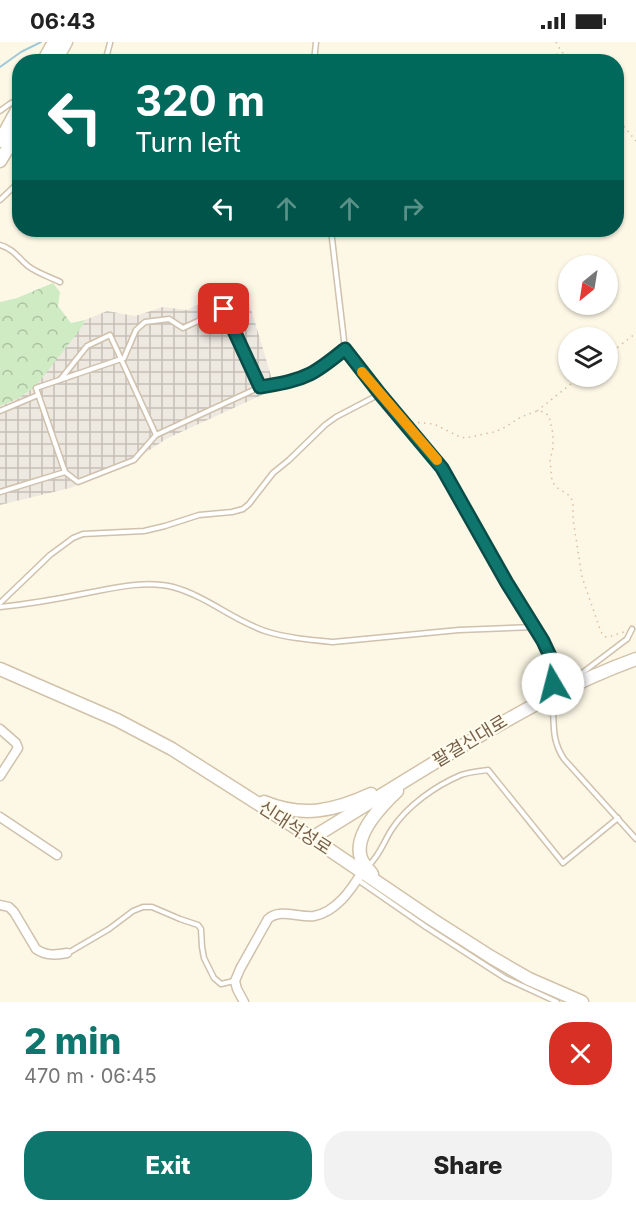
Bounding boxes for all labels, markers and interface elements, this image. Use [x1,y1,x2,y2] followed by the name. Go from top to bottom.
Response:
[30,8,96,34] text: 06:43
[135,75,265,126] text: 320 m
[36,78,114,156] icon: left
[135,126,241,159] text: Turn left
[207,192,240,225] icon: left
[270,192,303,225] icon: ahead
[333,192,366,225] icon: ahead
[396,192,429,225] icon: right
[558,255,618,315] north arrow
[558,255,618,387] map controls
[198,283,249,334] pin
[207,292,240,325] icon: arrive
[558,327,618,387] button: layers
[521,652,585,716] position arrow
[429,710,511,771] street label: 팔결신대로
[255,796,336,859] street label: 신대석성로
[24,1019,121,1063] text: 2 min
[549,1022,612,1085] button: close
[24,1064,157,1088] text: 470 m · 06:45
[24,1131,312,1200] button: Exit
[324,1131,612,1200] button: Share

